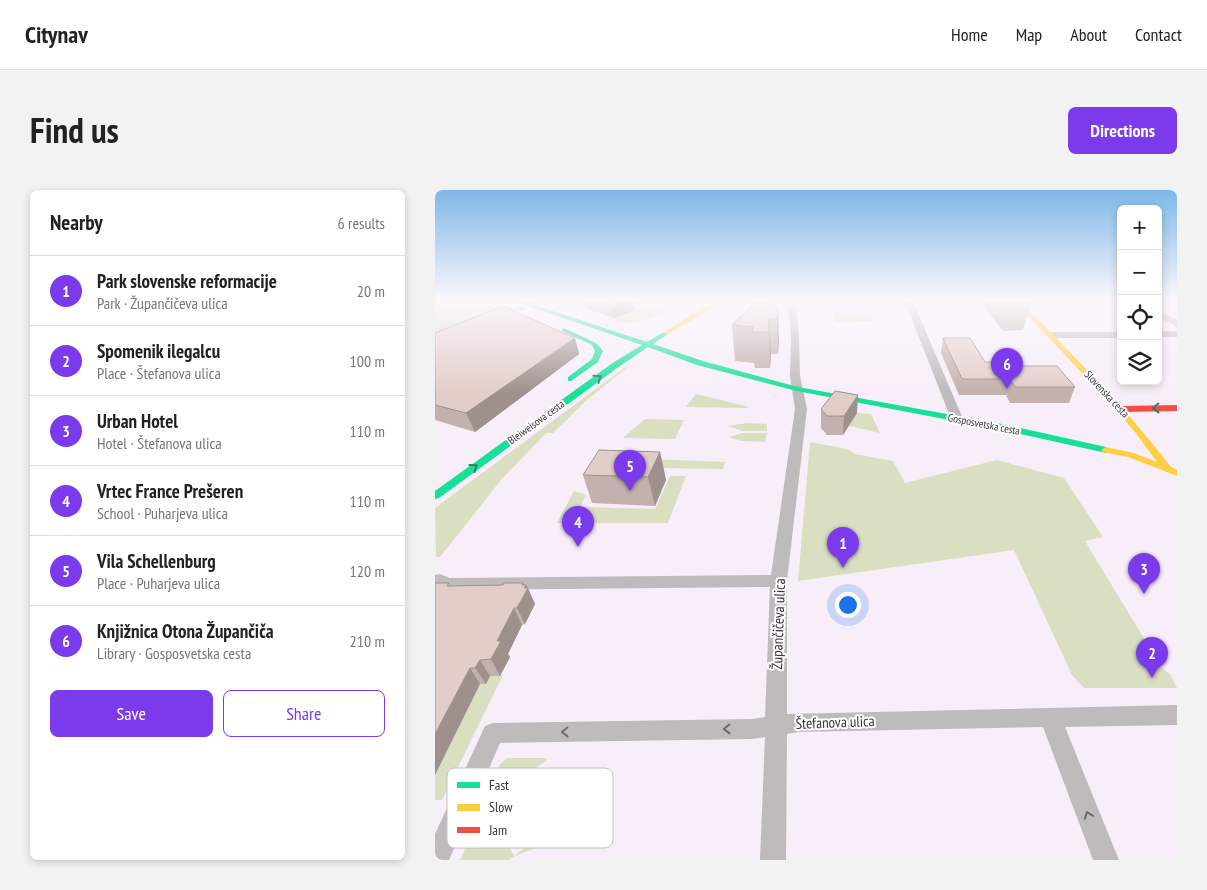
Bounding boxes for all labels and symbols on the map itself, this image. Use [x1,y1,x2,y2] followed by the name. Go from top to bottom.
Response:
[991,348,1023,389] pin: 6
[1082,367,1132,421] street label: Slovenska cesta
[592,375,602,384] one-way arrow
[505,397,567,447] street label: Bleiweisova cesta
[1152,403,1160,413] one-way arrow
[947,410,1021,438] street label: Gosposvetska cesta
[614,450,646,491] pin: 5
[468,464,478,473] one-way arrow
[562,506,594,547] pin: 4
[827,527,859,568] pin: 1
[1128,553,1160,594] pin: 3
[767,578,789,670] street label: Župančičeva ulica
[835,592,861,618] your location
[1136,637,1168,678] pin: 2
[795,711,875,733] street label: Štefanova ulica
[723,724,730,734] one-way arrow
[560,727,568,737] one-way arrow
[447,768,613,848] legend
[489,776,509,794] text: Fast
[489,798,513,816] text: Slow
[1084,811,1094,819] one-way arrow
[488,821,507,839] text: Jam

